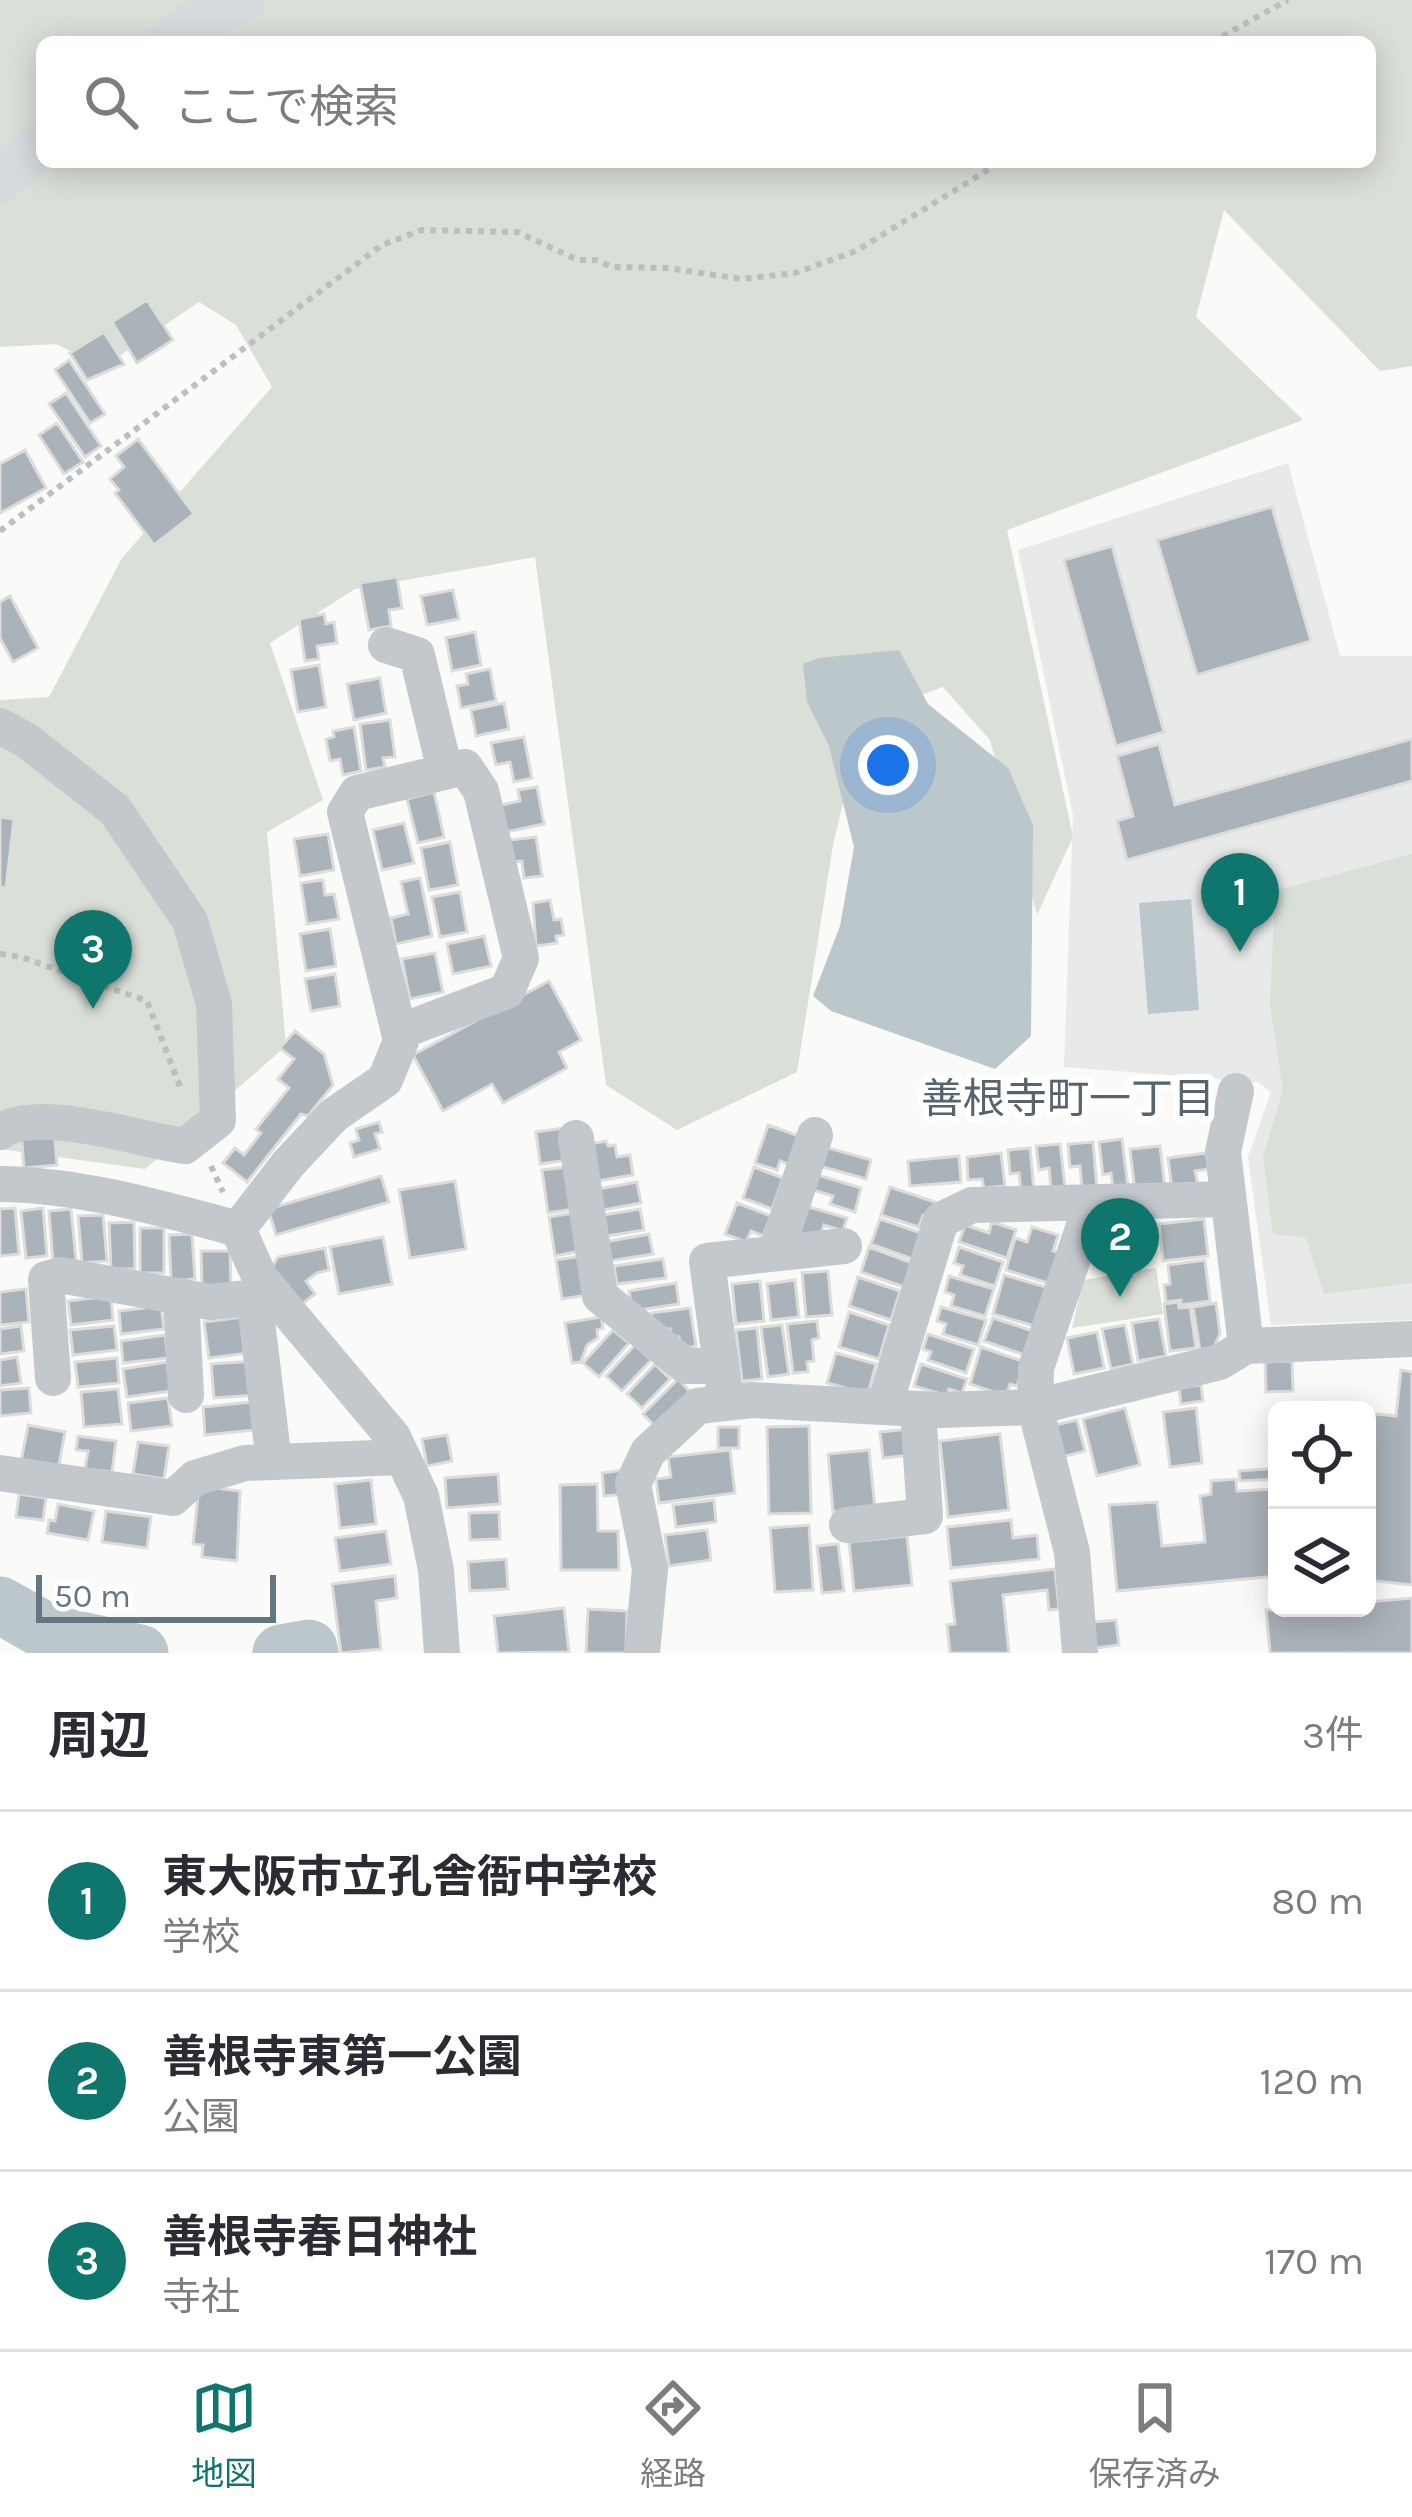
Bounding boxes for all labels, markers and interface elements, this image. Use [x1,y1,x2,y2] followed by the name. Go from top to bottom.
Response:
[36,36,1376,168] search box
[78,69,144,135] icon: search
[174,81,399,133] text: ここで検索
[858,735,918,795] your location
[1201,853,1279,952] pin: 1
[54,910,132,1009] pin: 3
[921,1074,1215,1124] district label: 善根寺町一丁目
[1081,1198,1159,1297] pin: 2
[1268,1401,1376,1617] map controls
[1268,1401,1376,1509] button: locate
[1268,1509,1376,1617] button: layers
[36,1569,276,1622] scale bar
[54,1577,131,1615] text: 50 m
[48,1706,150,1766] text: 周辺
[1302,1712,1364,1758] text: 3件
[162,1851,657,1903] text: 東大阪市立孔舎衙中学校
[80,1878,94,1924] text: 1
[1271,1878,1364,1924] text: 80 m
[162,1914,240,1960] text: 学校
[162,2031,522,2083] text: 善根寺東第一公園
[75,2058,99,2104] text: 2
[1260,2058,1364,2104] text: 120 m
[162,2094,240,2140] text: 公園
[162,2211,477,2263] text: 善根寺春日神社
[75,2238,99,2284] text: 3
[1264,2238,1364,2284] text: 170 m
[162,2274,240,2320] text: 寺社
[191,2375,257,2495] tab: 地図
[640,2375,706,2495] tab: 経路
[1089,2375,1221,2495] tab: 保存済み

